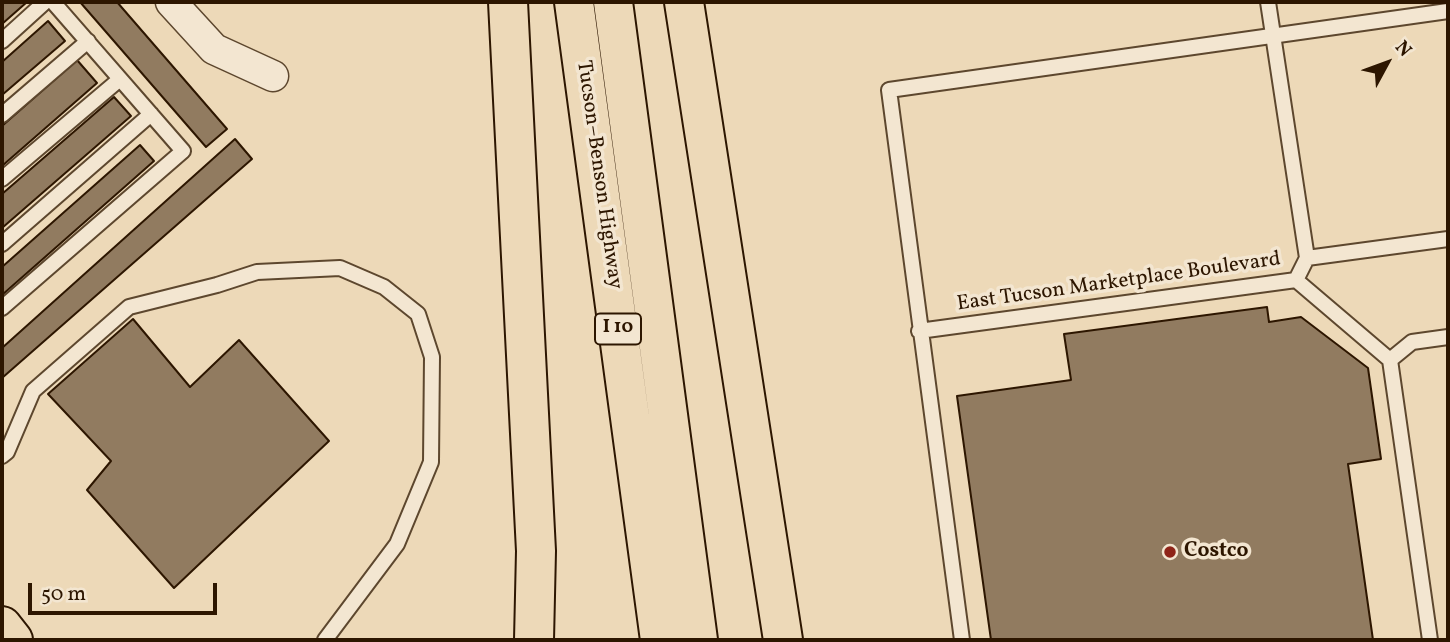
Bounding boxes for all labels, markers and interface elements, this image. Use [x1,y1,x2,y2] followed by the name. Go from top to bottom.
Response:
[1352,28,1422,98] north arrow
[1389,35,1417,63] text: N
[569,59,627,291] street label: Tucson–Benson Highway
[955,248,1283,318] street label: East Tucson Marketplace Boulevard
[595,314,641,344] road number: I 10
[1184,539,1249,565] place label: Costco
[1162,544,1178,560] marker: Costco
[32,568,220,612] scale bar
[41,580,86,609] text: 50 m

